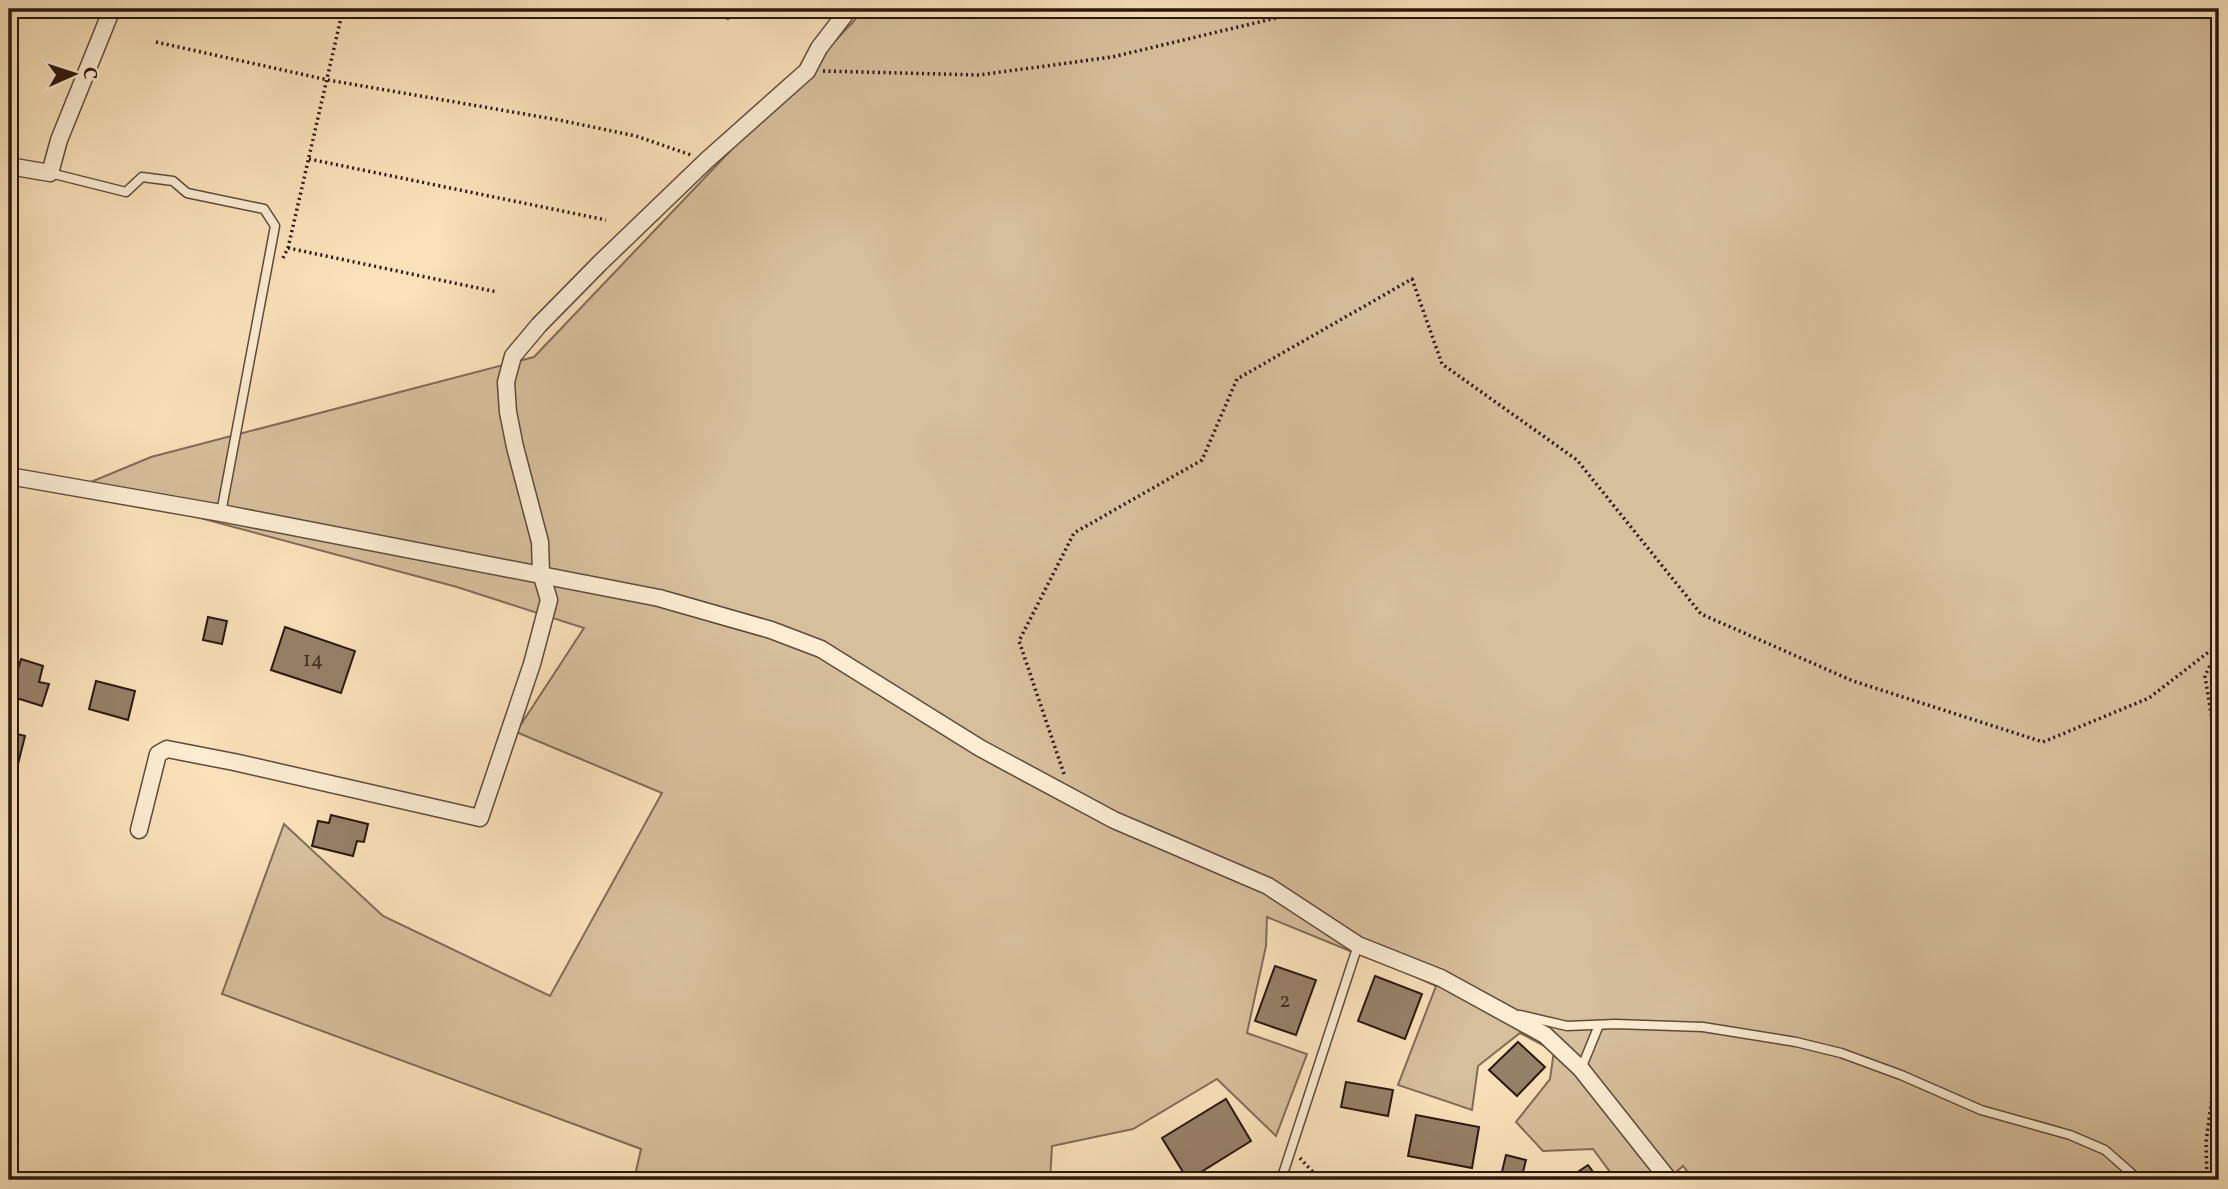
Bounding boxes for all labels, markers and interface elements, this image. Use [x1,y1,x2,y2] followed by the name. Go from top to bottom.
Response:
[38,38,108,108] north arrow
[76,66,102,80] text: С
[303,646,323,675] house number: 14
[1279,987,1291,1016] house number: 2

